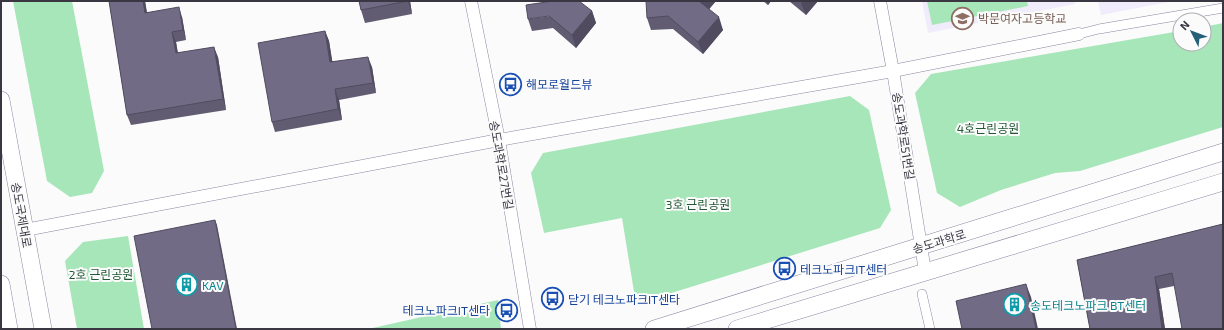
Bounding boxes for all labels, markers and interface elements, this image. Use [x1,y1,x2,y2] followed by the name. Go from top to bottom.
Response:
[950,5,976,31] school or university icon: 박문여자고등학교
[978,11,1066,25] place label: 박문여자고등학교
[1172,12,1212,52] north arrow
[1177,18,1192,32] text: N
[498,71,524,97] bus stop icon: 해모로월드뷰
[526,77,592,91] place label: 해모로월드뷰
[890,91,918,181] street label: 송도과학로51번길
[487,119,517,211] street label: 송도과학로27번길
[957,121,1019,135] park label: 4호근린공원
[9,181,35,249] street label: 송도국제대로
[666,197,730,211] park label: 3호 근린공원
[911,226,967,256] street label: 송도과학로
[772,256,798,282] bus stop icon: 테크노파크IT센터
[800,262,887,276] place label: 테크노파크IT센터
[69,267,133,281] park label: 2호 근린공원
[173,272,199,298] building icon: KAV
[202,278,224,292] place label: KAV
[540,286,566,312] bus stop icon: 닫기 테크노파크IT센타
[568,292,680,306] place label: 닫기 테크노파크IT센타
[1001,292,1027,318] building icon: 송도테크노파크 BT센터
[493,297,519,323] bus stop icon: 테크노파크IT센타
[1030,298,1146,312] place label: 송도테크노파크 BT센터
[403,303,490,317] place label: 테크노파크IT센타

